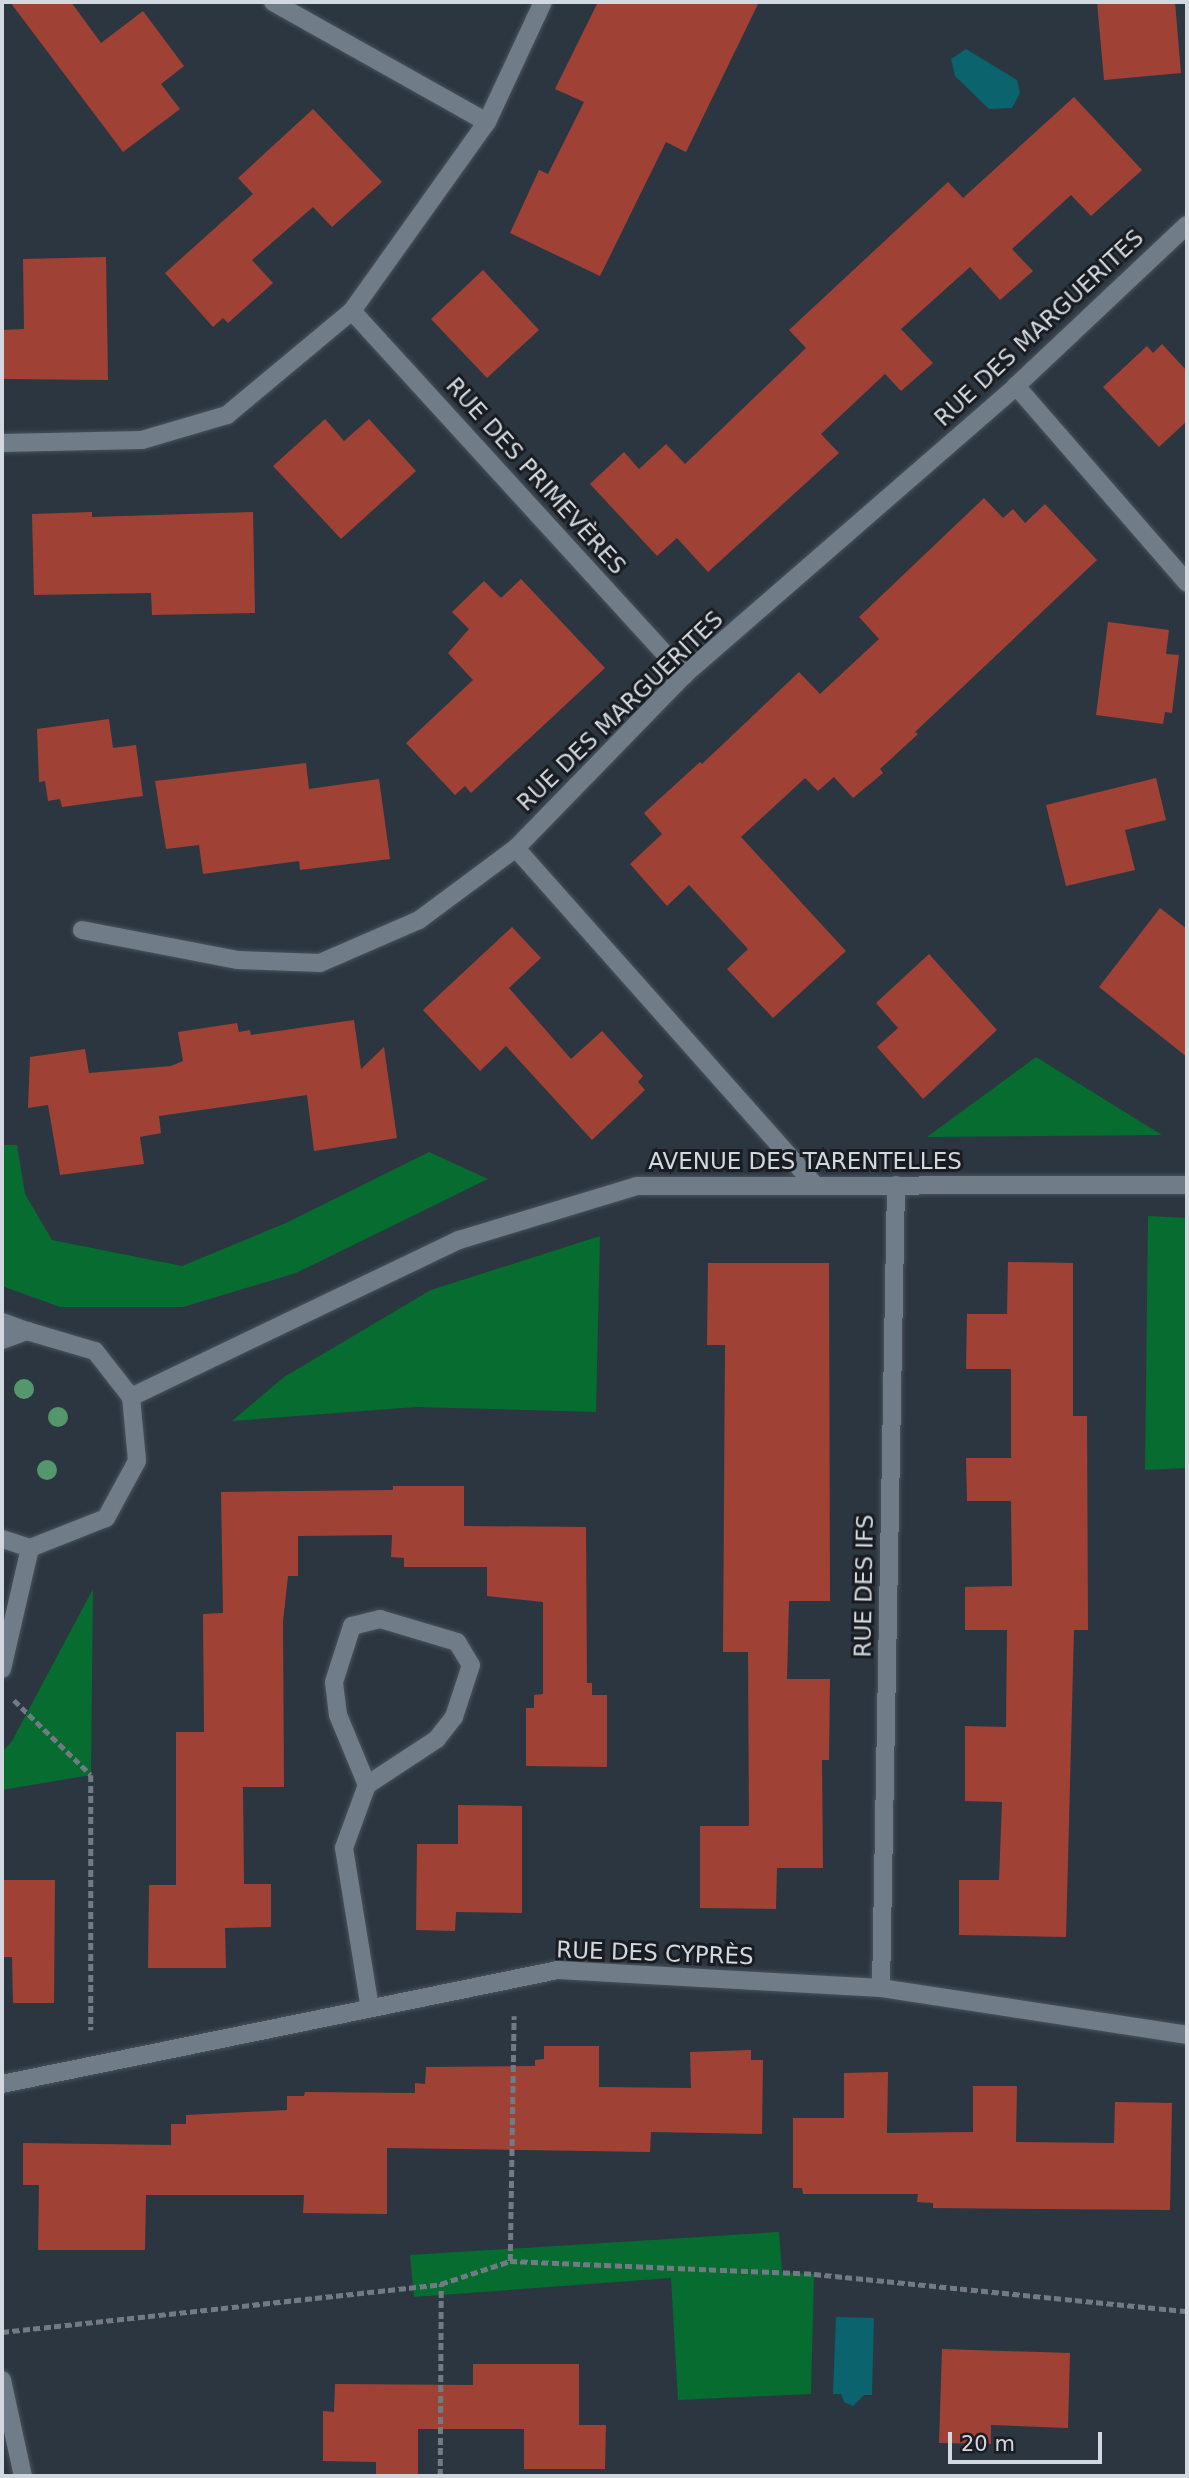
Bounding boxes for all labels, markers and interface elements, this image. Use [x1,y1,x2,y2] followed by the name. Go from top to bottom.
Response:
[929,224,1149,432] street label: RUE DES MARGUERITES
[440,372,632,580] street label: RUE DES PRIMEVÈRES
[511,605,729,817] street label: RUE DES MARGUERITES
[648,1147,962,1175] street label: AVENUE DES TARENTELLES
[849,1514,879,1658] street label: RUE DES IFS
[556,1936,754,1970] street label: RUE DES CYPRÈS
[951,2418,1105,2462] scale bar
[961,2432,1015,2456] text: 20 m

